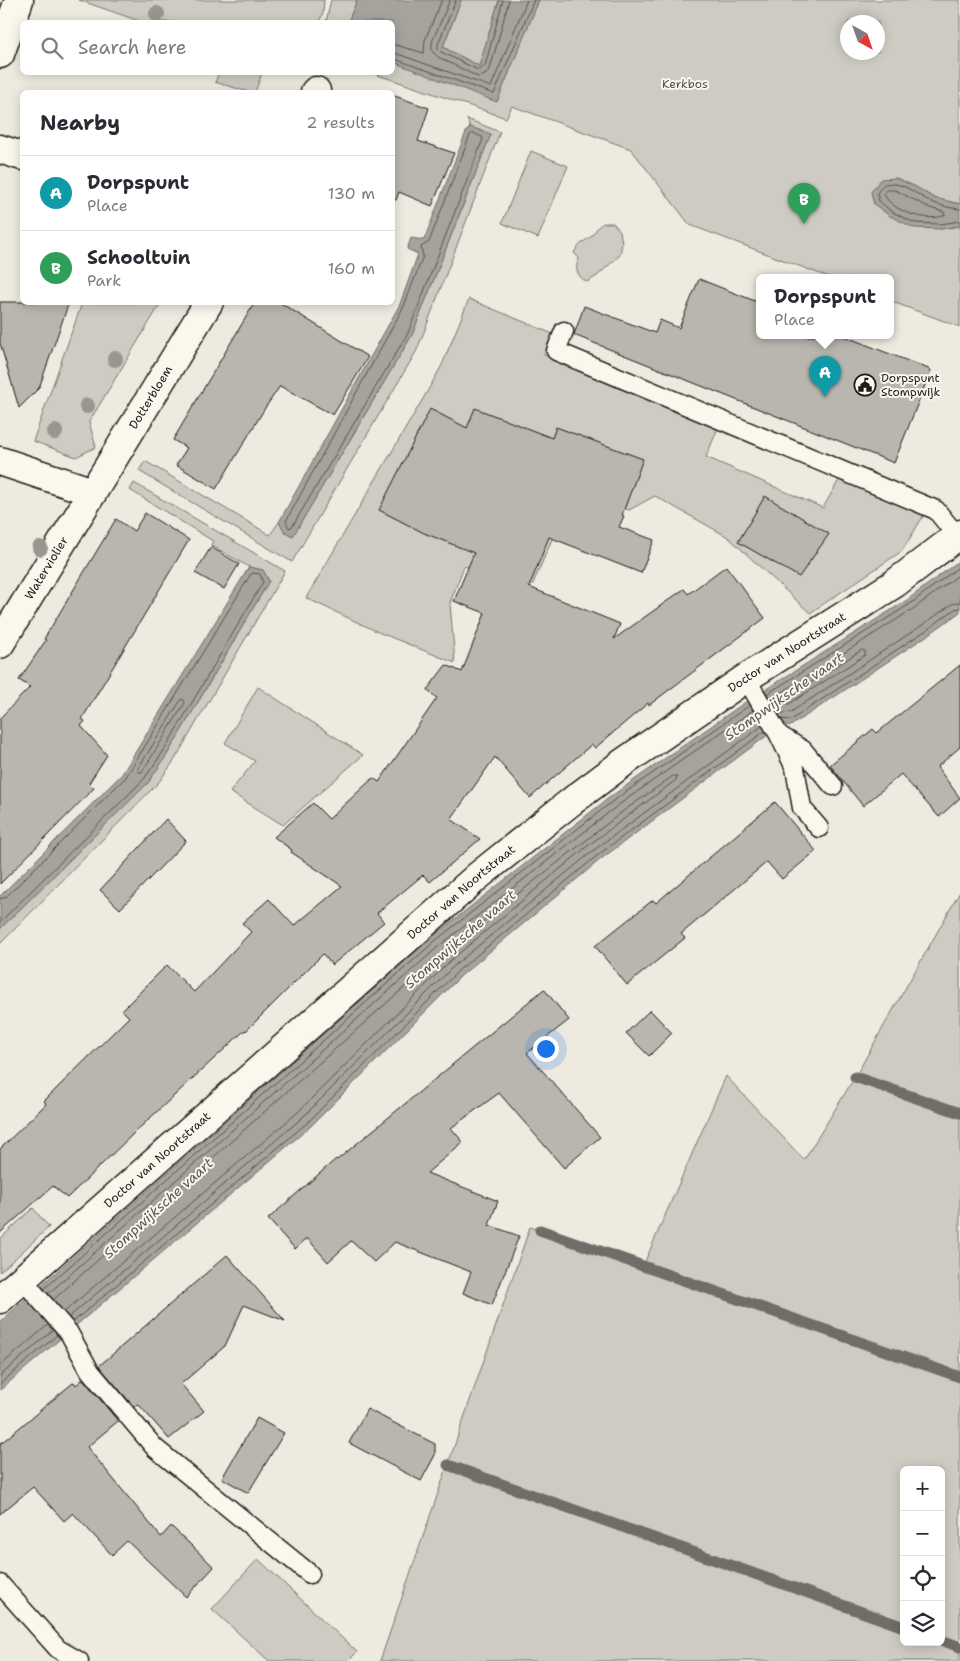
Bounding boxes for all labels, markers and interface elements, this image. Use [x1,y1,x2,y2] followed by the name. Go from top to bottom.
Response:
[840,15,885,60] north arrow
[20,20,395,75] search box
[38,34,66,62] icon: search
[78,35,187,60] text: Search here
[662,76,708,92] park label: Kerkbos
[40,109,120,137] text: Nearby
[306,112,375,133] text: 2 results
[87,170,189,195] text: Dorpspunt
[50,183,62,204] text: A
[328,183,375,204] text: 130 m
[788,183,820,224] pin: B
[87,195,128,216] text: Place
[87,245,190,270] text: Schooltuin
[51,258,61,279] text: B
[328,258,375,279] text: 160 m
[87,270,121,291] text: Park
[756,274,894,339] popup
[774,284,876,309] text: Dorpspunt
[774,309,815,330] text: Place
[809,356,841,397] pin: A
[125,363,176,432] street label: Dotterbloem
[881,370,941,400] place label: Dorpspunt Stompwijk
[853,373,877,397] public building icon: Dorpspunt Stompwijk
[21,533,72,603] street label: Waterviolier
[725,608,849,696] street label: Doctor van Noortstraat
[721,647,848,744] water label: Stompwijksche vaart
[404,841,519,943] street label: Doctor van Noortstraat
[401,885,520,992] water label: Stompwijksche vaart
[533,1036,559,1062] your location
[100,1108,214,1211] street label: Doctor van Noortstraat
[99,1153,217,1262] water label: Stompwijksche vaart
[900,1466,945,1646] map controls
[900,1466,945,1511] button: +
[900,1511,945,1556] button: −
[900,1556,945,1601] button: locate
[900,1601,945,1646] button: layers

